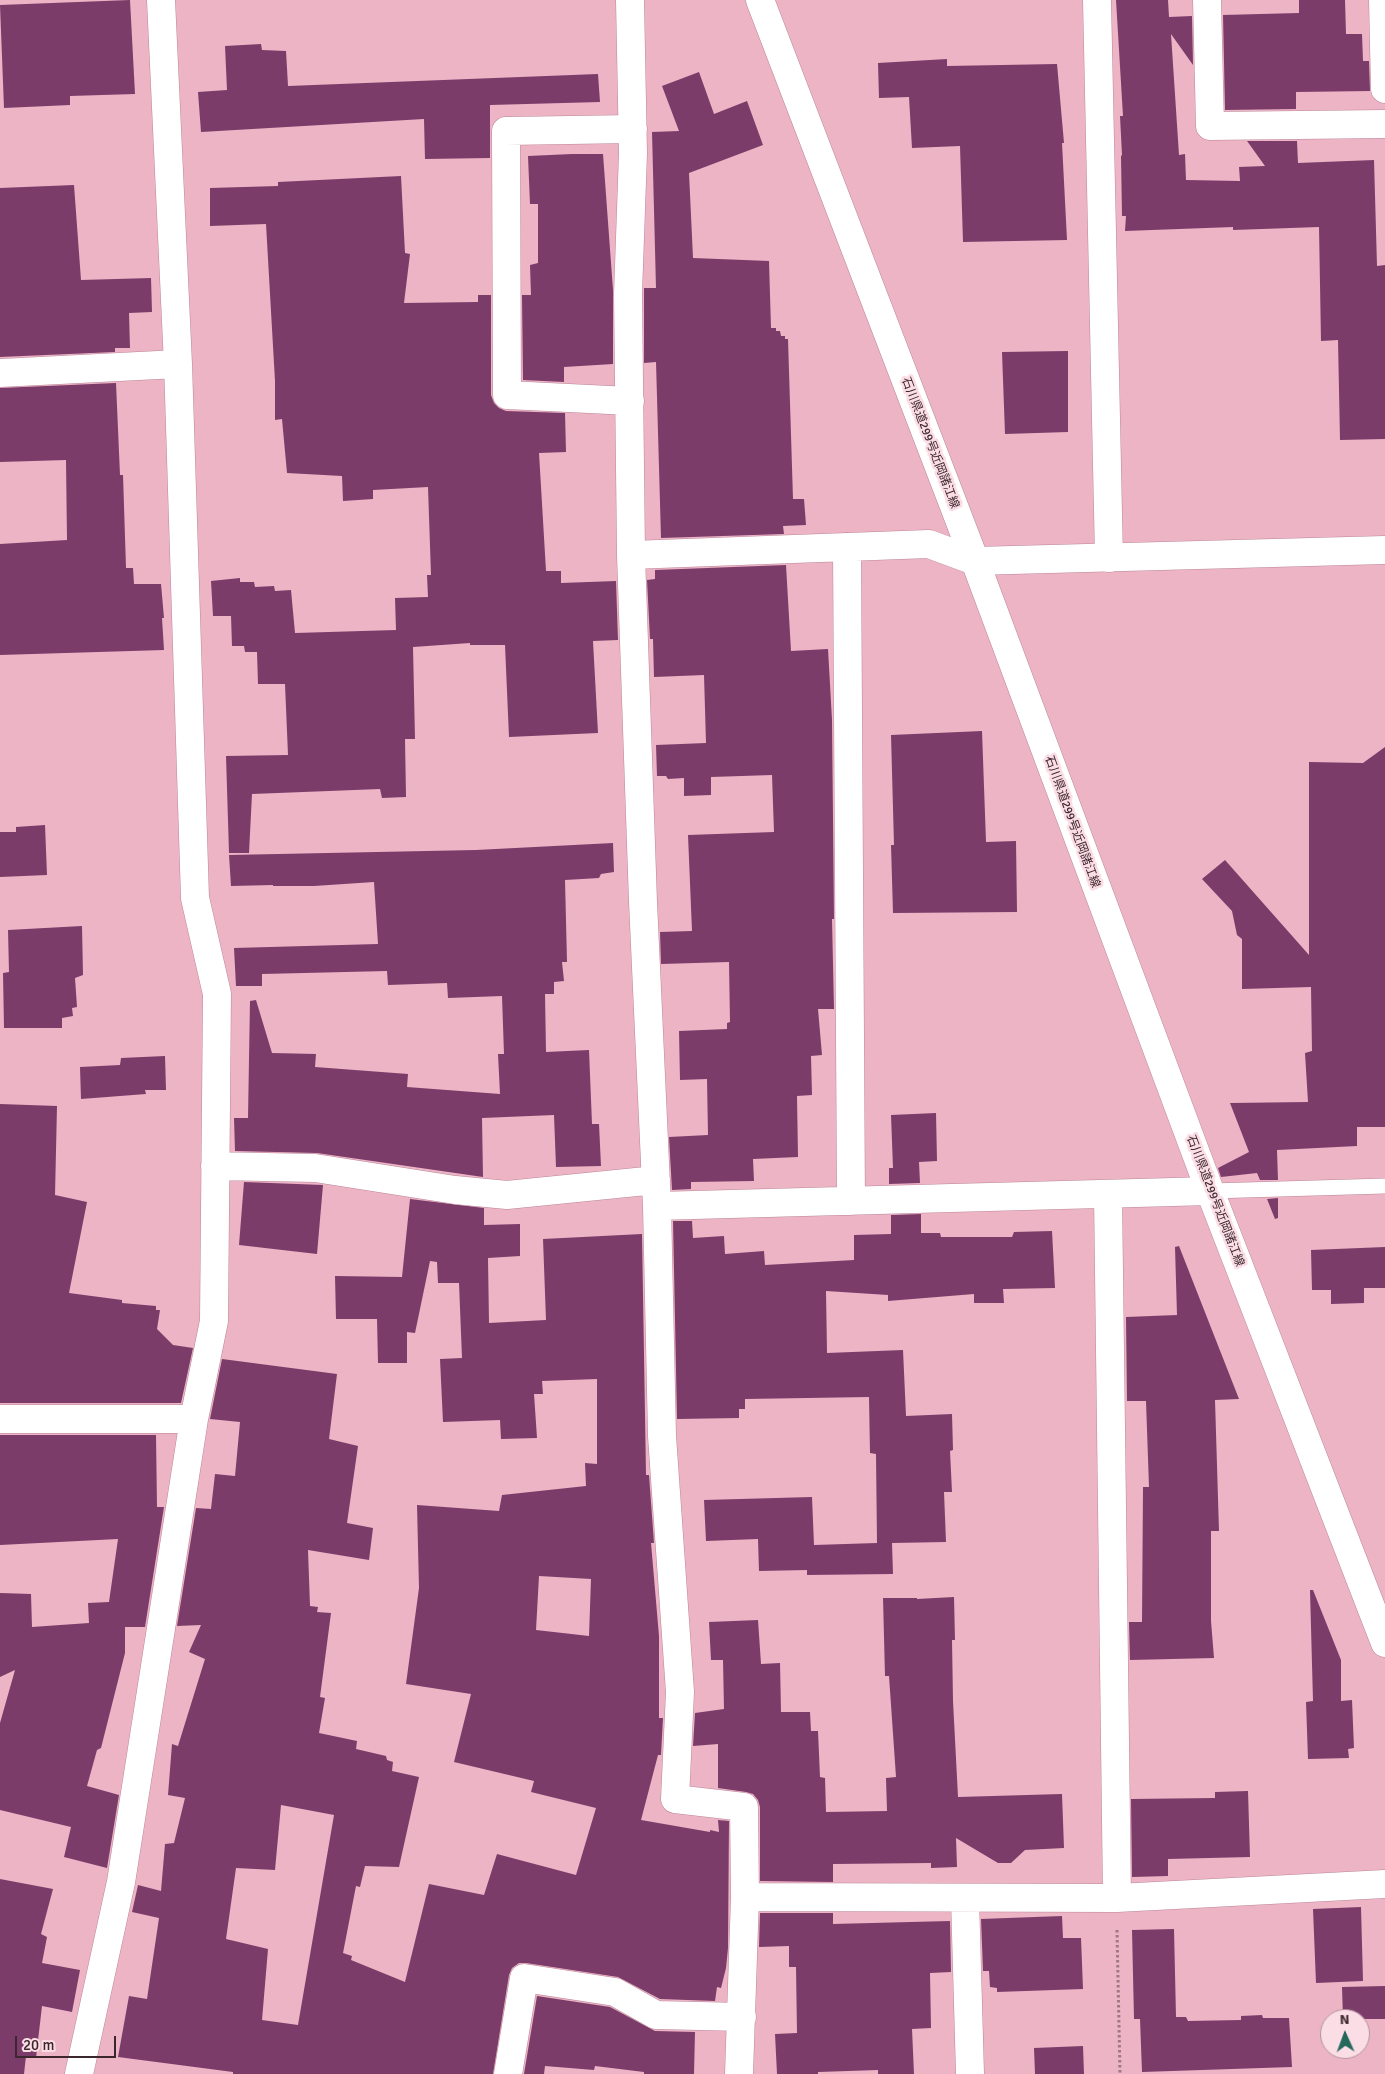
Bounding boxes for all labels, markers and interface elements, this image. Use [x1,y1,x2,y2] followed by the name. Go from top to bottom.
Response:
[898,375,962,511] street label: 石川県道299号近岡諸江線
[1041,754,1103,890] street label: 石川県道299号近岡諸江線
[1183,1133,1247,1269] street label: 石川県道299号近岡諸江線
[1320,2009,1370,2059] north arrow
[1339,2011,1350,2028] text: N
[18,2026,119,2058] scale bar
[23,2036,54,2054] text: 20 m

